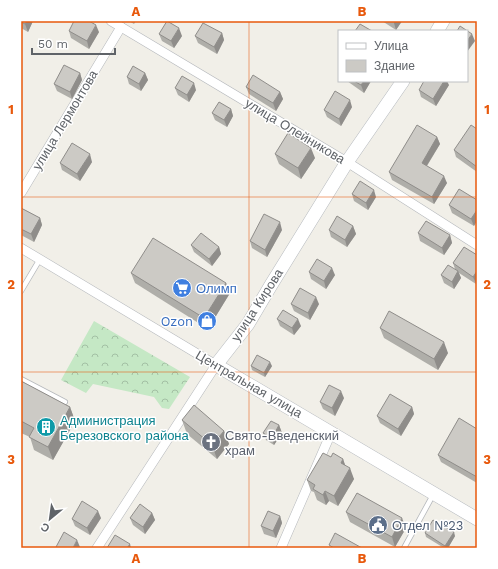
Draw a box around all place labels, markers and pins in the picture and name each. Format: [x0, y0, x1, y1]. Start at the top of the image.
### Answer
supermarket icon: Олимп [171, 277, 193, 299]
place label: Олимп [196, 281, 237, 296]
shop icon: Ozon [196, 310, 218, 332]
place label: Ozon [161, 314, 193, 329]
place label: Администрация Березовского района [60, 413, 190, 443]
building icon: Администрация Березовского района [35, 416, 57, 438]
place label: Свято-Введенский храм [225, 428, 339, 458]
church icon: Свято-Введенский храм [200, 431, 222, 453]
public building icon: Отдел №23 [367, 514, 389, 536]
place label: Отдел №23 [392, 518, 463, 533]

